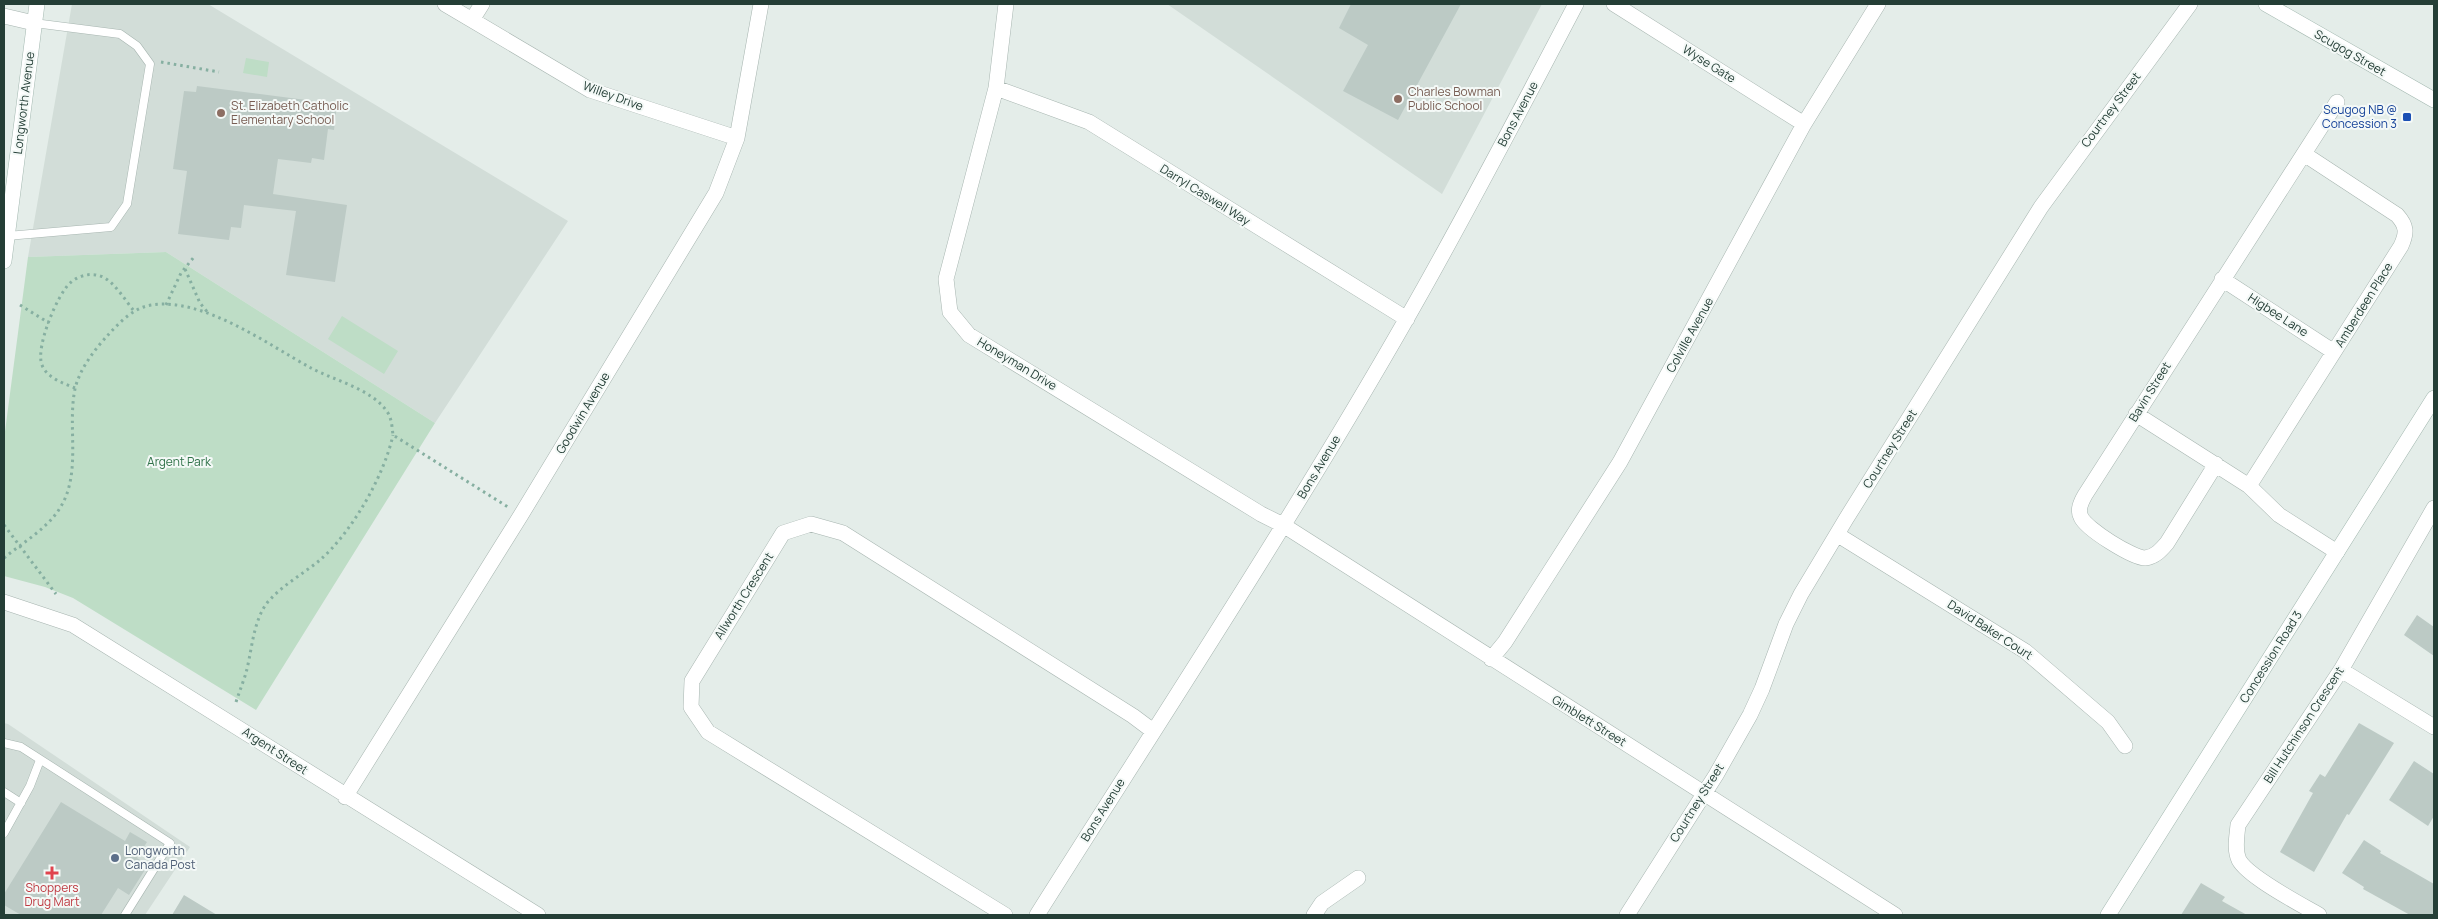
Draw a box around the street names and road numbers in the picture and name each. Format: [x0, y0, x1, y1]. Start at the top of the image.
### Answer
street label: Scugog Street [2311, 25, 2389, 80]
street label: Wyse Gate [1679, 40, 1739, 87]
street label: Longworth Avenue [9, 51, 38, 155]
street label: Courtney Street [2077, 69, 2145, 151]
street label: Willey Drive [581, 77, 646, 114]
street label: Bons Avenue [1493, 78, 1542, 149]
street label: Darryl Caswell Way [1157, 160, 1254, 230]
street label: Amberdeen Place [2331, 259, 2396, 350]
street label: Higbee Lane [2245, 289, 2312, 340]
street label: Colville Avenue [1662, 294, 1717, 375]
street label: Honeyman Drive [974, 333, 1060, 394]
street label: Bavin Street [2124, 358, 2175, 425]
street label: Goodwin Avenue [551, 369, 614, 457]
street label: Courtney Street [1859, 406, 1921, 491]
street label: Bons Avenue [1293, 432, 1344, 502]
street label: Allworth Crescent [710, 549, 777, 642]
street label: David Baker Court [1944, 596, 2036, 664]
street label: Concession Road 3 [2235, 607, 2306, 706]
street label: Bill Hutchinson Crescent [2259, 663, 2348, 786]
street label: Gimblett Street [1549, 691, 1630, 750]
street label: Argent Street [239, 723, 312, 778]
street label: Courtney Street [1666, 760, 1728, 845]
street label: Bons Avenue [1076, 775, 1129, 845]

